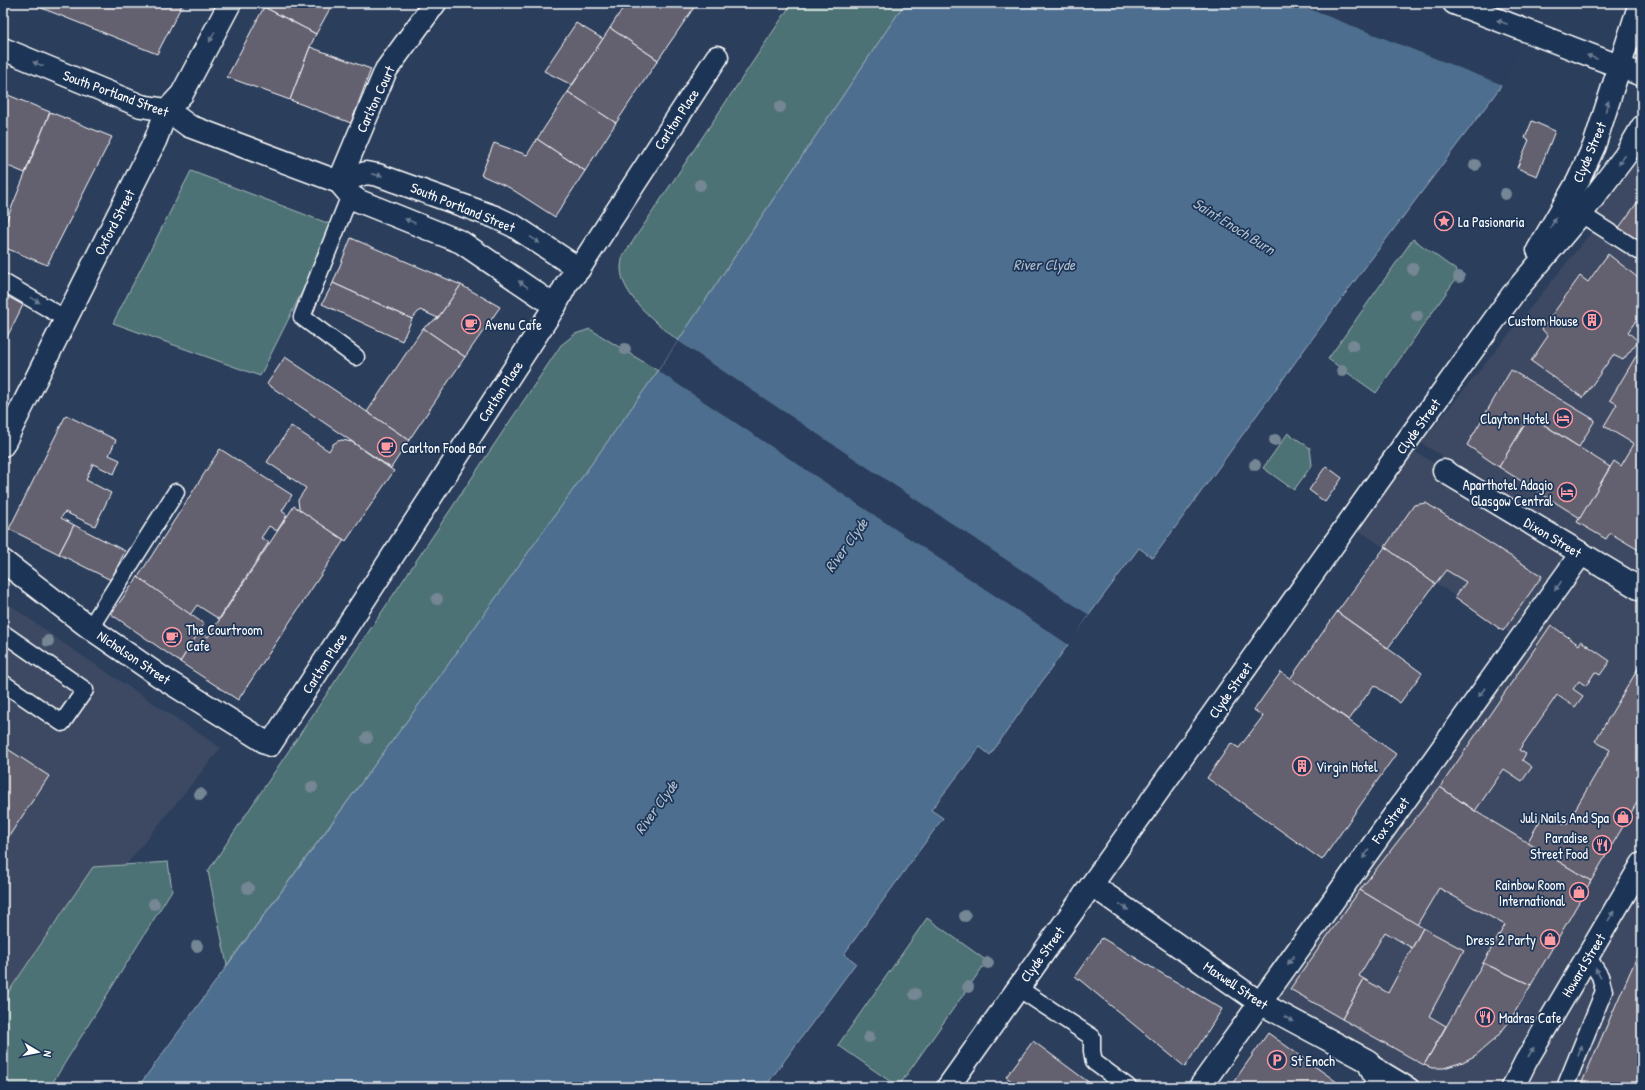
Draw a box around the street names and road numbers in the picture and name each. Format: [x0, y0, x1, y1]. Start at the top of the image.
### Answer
street label: Carlton Court [351, 62, 399, 135]
street label: South Portland Street [61, 65, 172, 121]
street label: Carlton Place [649, 84, 703, 153]
street label: Clyde Street [1568, 119, 1611, 186]
street label: South Portland Street [408, 177, 518, 237]
street label: Oxford Street [89, 186, 139, 258]
street label: Carlton Place [473, 356, 527, 425]
street label: Clyde Street [1391, 394, 1445, 458]
street label: Dixon Street [1521, 512, 1585, 562]
street label: Nicholson Street [94, 626, 174, 689]
street label: Carlton Place [297, 628, 351, 697]
street label: Clyde Street [1204, 658, 1257, 722]
street label: Fox Street [1366, 793, 1413, 848]
street label: Clyde Street [1015, 922, 1069, 986]
street label: Howard Street [1557, 930, 1609, 1000]
street label: Maxwell Street [1200, 956, 1272, 1014]

